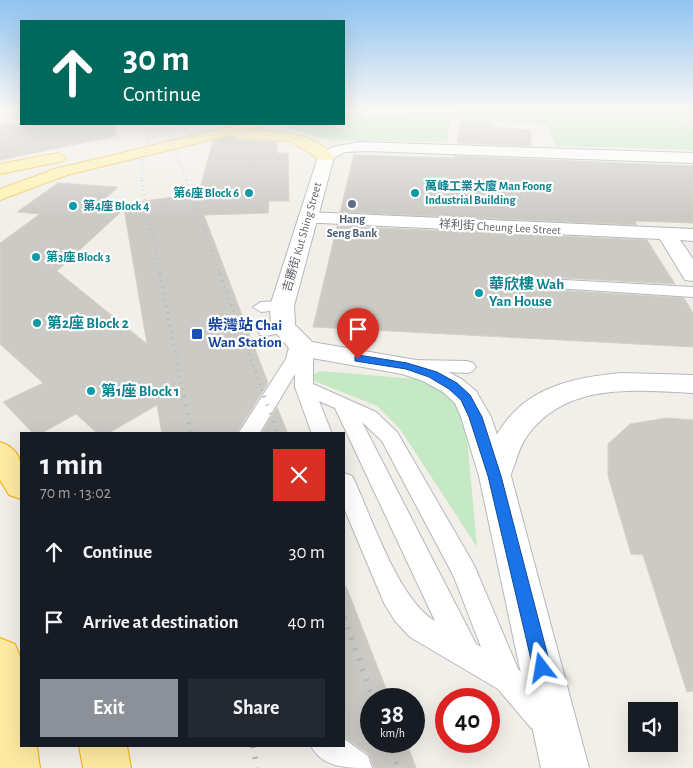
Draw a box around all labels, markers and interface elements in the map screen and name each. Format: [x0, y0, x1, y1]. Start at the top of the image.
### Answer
icon: ahead [40, 40, 105, 105]
text: 30 m [123, 42, 190, 77]
text: Continue [123, 83, 201, 105]
place label: 萬峰工業大廈 Man Foong Industrial Building [425, 179, 552, 206]
street label: 吉勝街 Kut Shing Street [280, 180, 323, 293]
place label: 第6座 Block 6 [173, 186, 239, 199]
marker: 第6座 Block 6 [243, 187, 255, 199]
marker: 萬峰工業大廈 Man Foong Industrial Building [409, 187, 421, 199]
marker: Hang Seng Bank [346, 198, 358, 210]
place label: 第4座 Block 4 [83, 199, 149, 212]
marker: 第4座 Block 4 [67, 200, 79, 212]
place label: Hang Seng Bank [327, 213, 377, 239]
street label: 祥利街 Cheung Lee Street [439, 217, 562, 236]
place label: 第3座 Block 3 [46, 250, 111, 263]
marker: 第3座 Block 3 [30, 251, 42, 263]
place label: 華欣樓 Wah Yan House [489, 276, 564, 309]
marker: 華欣樓 Wah Yan House [473, 287, 485, 299]
pin [337, 308, 379, 359]
place label: 第2座 Block 2 [47, 314, 129, 331]
icon: arrive [344, 315, 372, 343]
marker: 第2座 Block 2 [31, 317, 43, 329]
place label: 柴灣站 Chai Wan Station [208, 317, 282, 350]
marker: 柴灣站 Chai Wan Station [190, 327, 204, 341]
place label: 第1座 Block 1 [101, 382, 180, 399]
marker: 第1座 Block 1 [85, 385, 97, 397]
button: close [273, 449, 325, 501]
text: 1 min [40, 450, 103, 480]
text: 70 m · 13:02 [40, 485, 111, 501]
icon: ahead [40, 538, 68, 566]
text: Continue [83, 543, 152, 562]
text: 30 m [289, 543, 325, 562]
icon: arrive [40, 608, 68, 636]
text: Arrive at destination [83, 613, 239, 632]
text: 40 m [287, 613, 325, 632]
position arrow [515, 641, 567, 693]
button: Exit [40, 679, 178, 737]
button: Share [188, 679, 325, 737]
speed limit sign: 40 [435, 688, 500, 753]
text: 38 [381, 702, 404, 727]
map controls [628, 702, 678, 752]
button: sound [628, 702, 678, 752]
text: km/h [380, 727, 405, 739]

